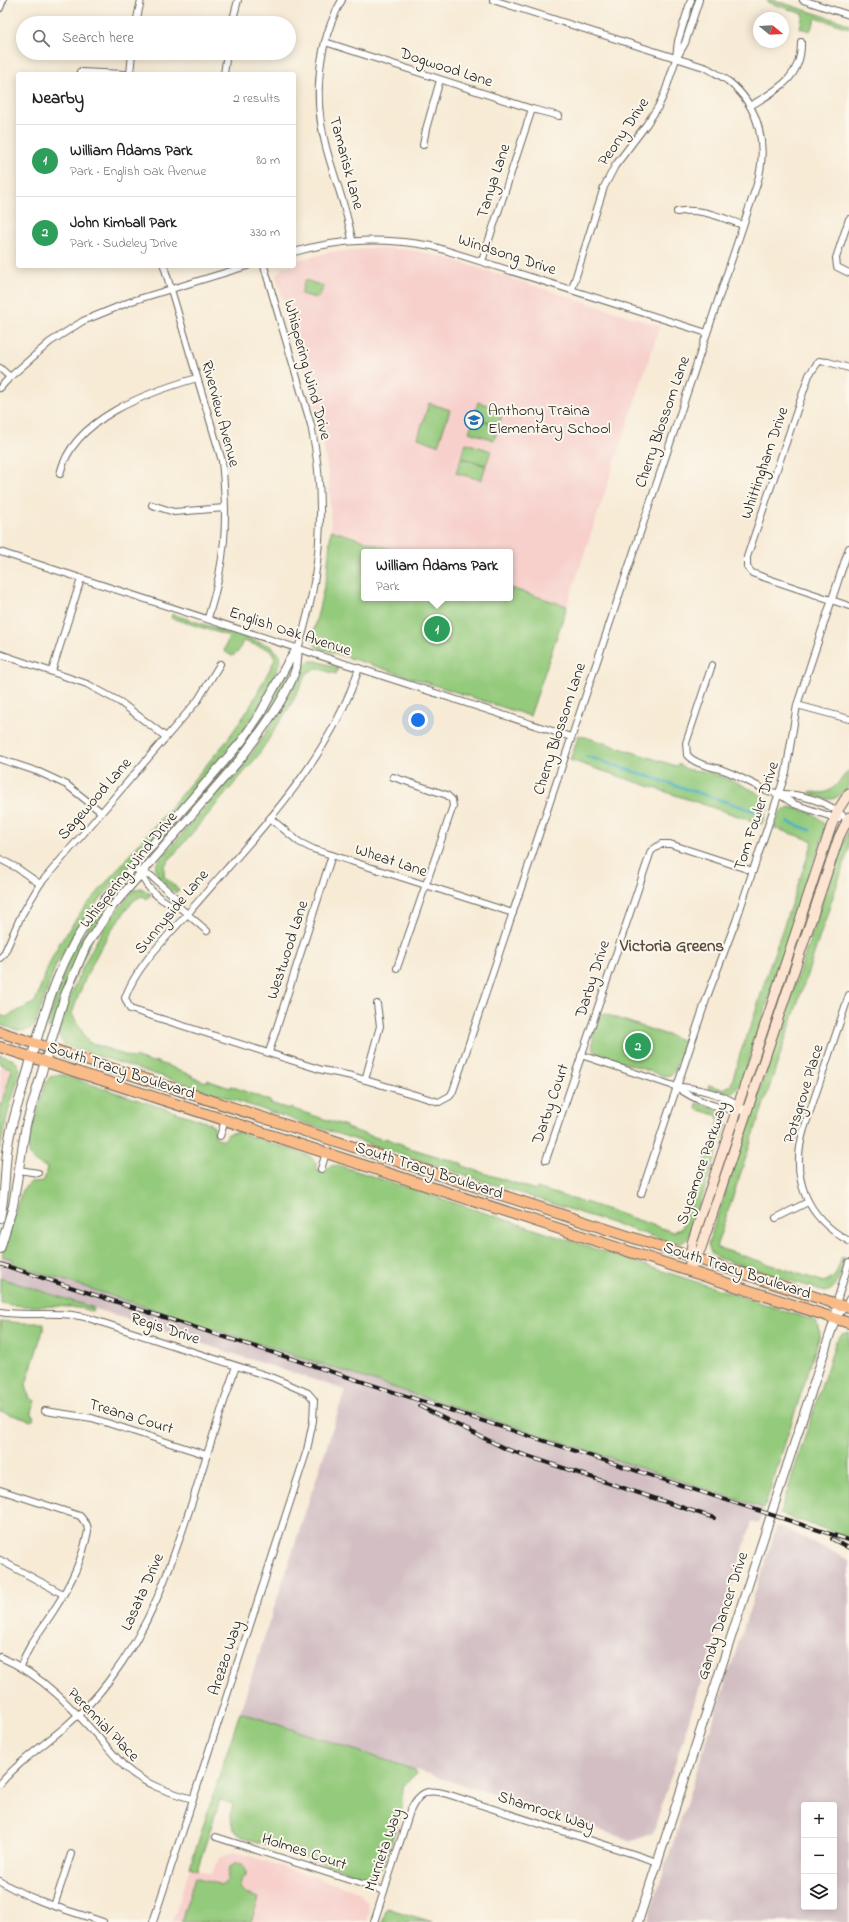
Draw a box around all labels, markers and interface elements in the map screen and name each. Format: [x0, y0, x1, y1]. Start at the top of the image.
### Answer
north arrow [753, 12, 789, 48]
search box [16, 16, 296, 60]
icon: search [30, 27, 52, 49]
text: Search here [62, 27, 134, 49]
street label: Dogwood Lane [395, 41, 497, 95]
text: Nearby [32, 86, 84, 111]
text: 2 results [233, 89, 280, 108]
street label: Peony Drive [592, 92, 656, 171]
street label: Tamarisk Lane [322, 114, 370, 213]
text: William Adams Park [70, 140, 192, 162]
street label: Tanya Lane [471, 140, 518, 221]
text: 1 [43, 151, 47, 170]
text: 80 m [256, 151, 280, 170]
text: Park · English Oak Avenue [70, 162, 206, 181]
text: John Kimball Park [70, 212, 176, 234]
text: 2 [42, 223, 48, 242]
text: 330 m [250, 223, 280, 242]
street label: Windsong Drive [455, 228, 560, 282]
text: Park · Sudeley Drive [70, 234, 177, 253]
street label: Whispering Wind Drive [277, 297, 337, 444]
street label: Cherry Blossom Lane [629, 352, 697, 491]
street label: Riverview Avenue [194, 358, 246, 471]
place label: Anthony Traina Elementary School [488, 399, 611, 441]
street label: Whittingham Drive [735, 403, 796, 522]
school or university icon: Anthony Traina Elementary School [463, 409, 485, 431]
popup [361, 549, 513, 601]
text: William Adams Park [376, 555, 498, 577]
text: Park [376, 577, 399, 596]
street label: English Oak Avenue [226, 601, 355, 663]
pin: 1 [424, 614, 450, 644]
street label: Cherry Blossom Lane [527, 659, 593, 798]
your location [408, 710, 428, 730]
street label: Sagewood Lane [52, 752, 138, 846]
street label: Tom Fowler Drive [728, 758, 786, 873]
street label: Whispering Wind Drive [74, 806, 184, 934]
street label: Wheat Lane [352, 838, 431, 884]
street label: Sunnyside Lane [129, 863, 215, 960]
street label: Westwood Lane [261, 897, 316, 1003]
district label: Victoria Greens [619, 934, 724, 959]
street label: Darby Drive [569, 936, 617, 1022]
pin: 2 [625, 1031, 651, 1061]
street label: South Tracy Boulevard [44, 1036, 198, 1106]
street label: Potsgrove Place [778, 1041, 831, 1146]
street label: Darby Court [526, 1060, 576, 1148]
street label: Sycamore Parkway [671, 1098, 735, 1228]
street label: South Tracy Boulevard [352, 1136, 506, 1206]
street label: South Tracy Boulevard [660, 1236, 814, 1306]
street label: Regis Drive [127, 1307, 204, 1352]
street label: Treana Court [86, 1393, 177, 1441]
street label: Gandy Dancer Drive [691, 1548, 755, 1683]
street label: Lasata Drive [115, 1549, 171, 1635]
street label: Arezzo Way [203, 1617, 249, 1699]
street label: Perennial Place [61, 1682, 145, 1768]
street label: Shamrock Way [495, 1785, 597, 1839]
map controls [801, 1802, 837, 1910]
button: + [801, 1802, 837, 1838]
street label: Murrieta Way [359, 1805, 409, 1895]
street label: Holmes Court [258, 1827, 350, 1877]
button: − [801, 1838, 837, 1874]
button: layers [801, 1874, 837, 1910]

